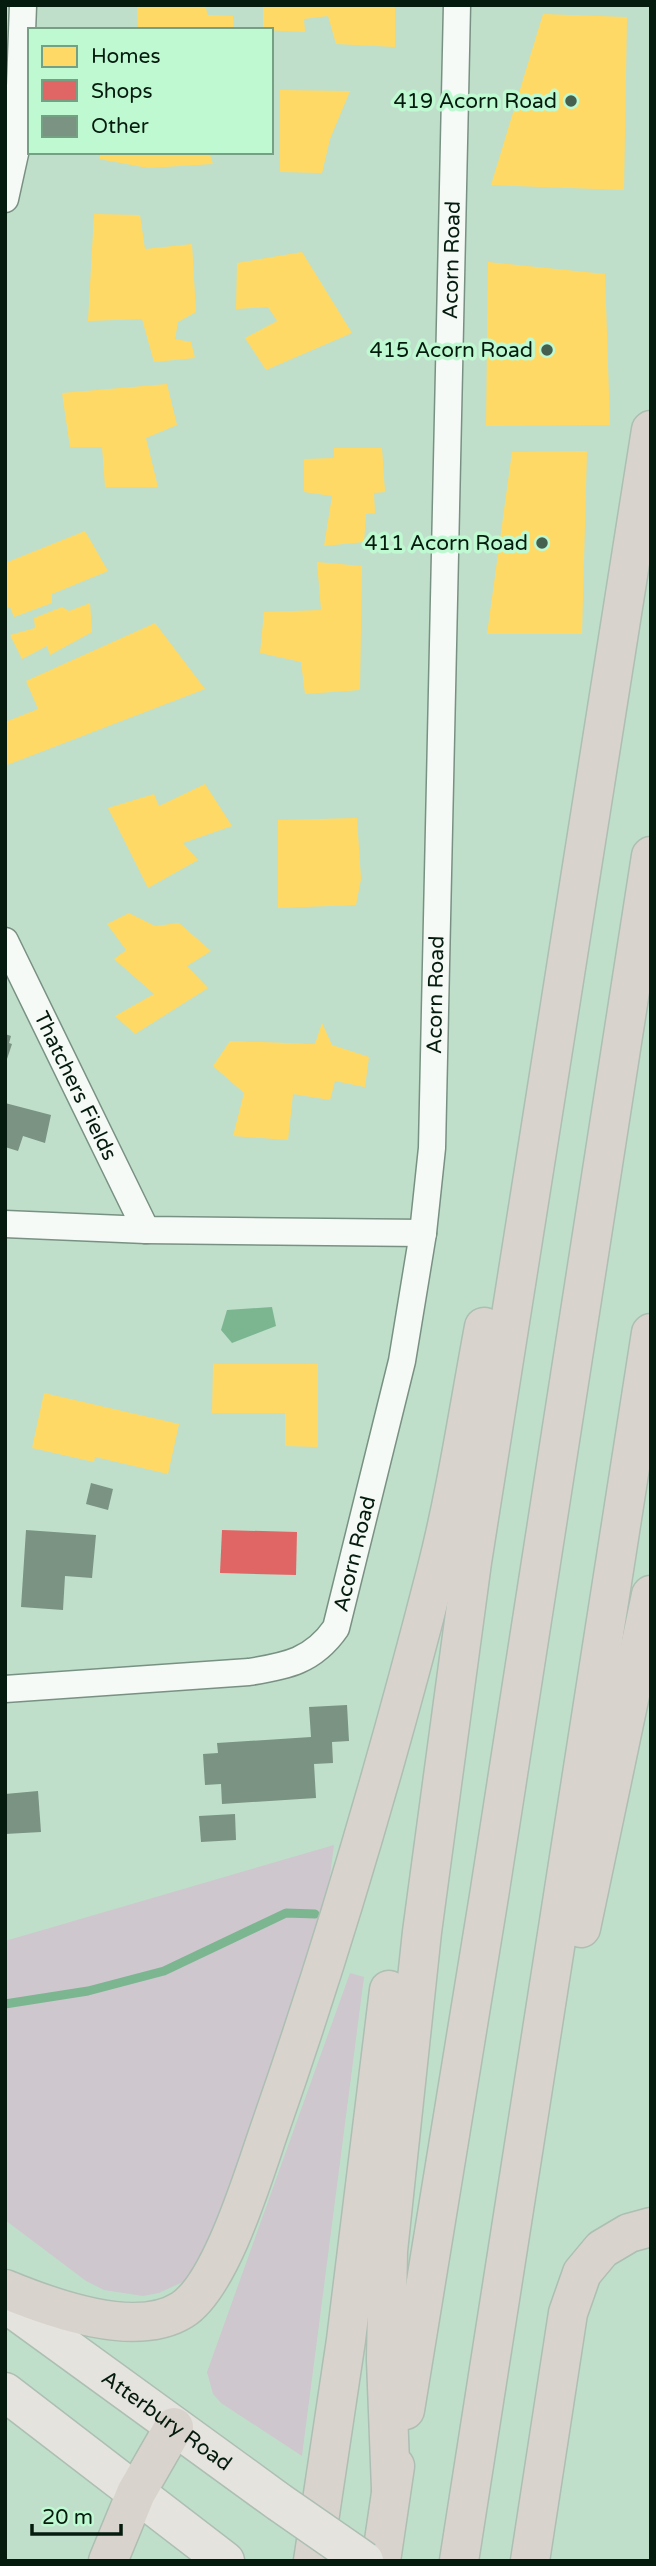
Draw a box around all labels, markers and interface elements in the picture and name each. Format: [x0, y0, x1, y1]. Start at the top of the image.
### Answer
legend [28, 28, 273, 154]
text: Homes [91, 44, 161, 69]
text: Shops [91, 79, 153, 104]
place label: 419 Acorn Road [394, 89, 557, 114]
marker: 419 Acorn Road [563, 93, 579, 109]
text: Other [91, 114, 149, 139]
street label: Acorn Road [438, 201, 466, 319]
place label: 415 Acorn Road [370, 338, 533, 363]
marker: 415 Acorn Road [539, 342, 555, 358]
place label: 411 Acorn Road [365, 531, 528, 556]
marker: 411 Acorn Road [534, 535, 550, 551]
street label: Acorn Road [422, 935, 450, 1054]
street label: Thatchers Fields [28, 1007, 122, 1164]
street label: Acorn Road [328, 1493, 381, 1614]
street label: Atterbury Road [97, 2365, 236, 2477]
scale bar [32, 2492, 121, 2536]
text: 20 m [42, 2505, 93, 2530]

